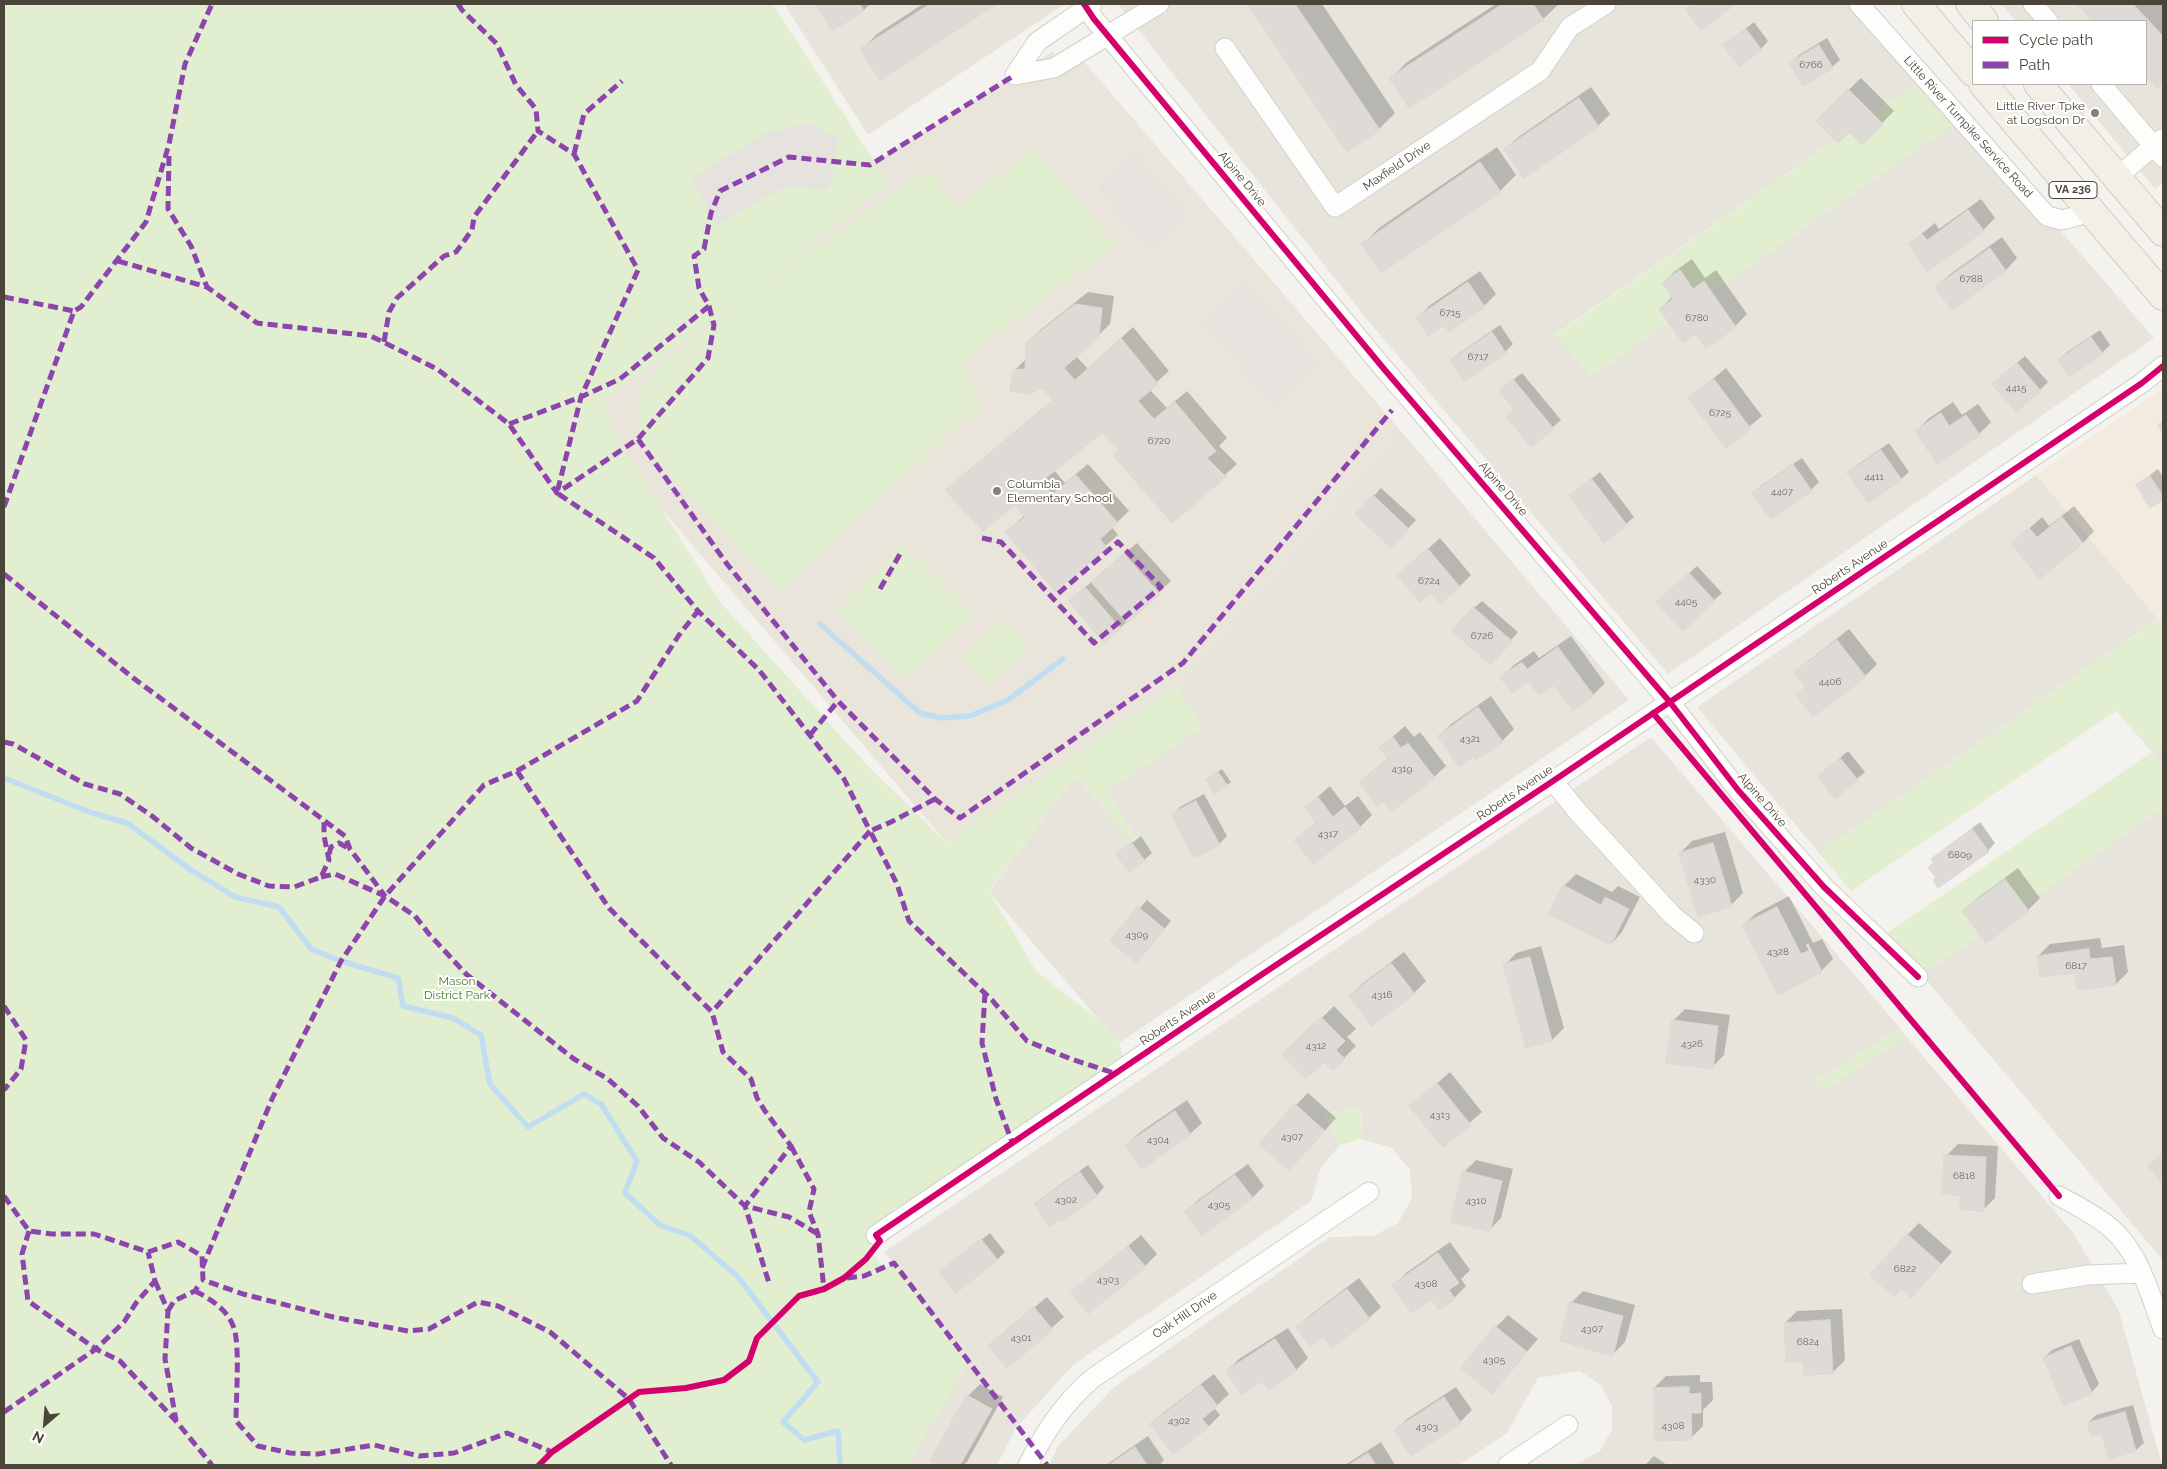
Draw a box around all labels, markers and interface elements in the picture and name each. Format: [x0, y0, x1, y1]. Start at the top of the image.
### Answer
legend [1972, 20, 2147, 85]
text: Cycle path [2019, 31, 2093, 49]
street label: Little River Turnpike Service Road [1901, 53, 2035, 201]
text: Path [2019, 56, 2050, 74]
house number: 6766 [1799, 59, 1823, 71]
place label: Little River Tpke at Logsdon Dr [1996, 99, 2085, 127]
marker: Little River Tpke at Logsdon Dr [2089, 107, 2101, 119]
street label: Maxfield Drive [1360, 138, 1434, 194]
street label: Alpine Drive [1215, 149, 1269, 209]
road number: VA 236 [2049, 182, 2097, 198]
house number: 6788 [1959, 273, 1983, 285]
house number: 6715 [1439, 307, 1461, 319]
house number: 6780 [1685, 312, 1709, 324]
house number: 6717 [1468, 351, 1488, 363]
house number: 4415 [2006, 382, 2026, 394]
house number: 6725 [1709, 407, 1731, 419]
house number: 6720 [1148, 435, 1170, 447]
street label: Alpine Drive [1476, 459, 1530, 519]
house number: 4411 [1864, 471, 1884, 483]
place label: Columbia Elementary School [1007, 477, 1112, 505]
marker: Columbia Elementary School [991, 485, 1003, 497]
house number: 4407 [1771, 486, 1793, 498]
street label: Roberts Avenue [1809, 536, 1891, 598]
house number: 6724 [1418, 575, 1440, 587]
house number: 4405 [1675, 596, 1697, 608]
house number: 6726 [1471, 630, 1493, 642]
house number: 4406 [1818, 676, 1842, 688]
house number: 4321 [1460, 733, 1480, 745]
street label: Roberts Avenue [1474, 762, 1556, 824]
house number: 4319 [1392, 763, 1412, 775]
street label: Alpine Drive [1735, 770, 1789, 830]
house number: 4317 [1318, 828, 1338, 840]
house number: 6809 [1948, 849, 1972, 861]
house number: 4330 [1694, 874, 1716, 886]
house number: 4309 [1126, 929, 1148, 941]
house number: 4328 [1767, 946, 1789, 958]
house number: 6817 [2065, 960, 2087, 972]
park label: Mason District Park [424, 974, 490, 1002]
street label: Roberts Avenue [1137, 987, 1219, 1049]
house number: 4316 [1371, 989, 1393, 1001]
house number: 4326 [1681, 1038, 1703, 1050]
house number: 4312 [1306, 1040, 1326, 1052]
house number: 4313 [1430, 1109, 1450, 1121]
house number: 4307 [1281, 1131, 1303, 1143]
house number: 4304 [1147, 1134, 1169, 1146]
house number: 6818 [1953, 1170, 1975, 1182]
house number: 4302 [1055, 1194, 1077, 1206]
house number: 4310 [1465, 1195, 1487, 1207]
house number: 4305 [1208, 1199, 1230, 1211]
house number: 6822 [1894, 1263, 1916, 1275]
house number: 4303 [1097, 1274, 1119, 1286]
house number: 4308 [1415, 1278, 1437, 1290]
street label: Oak Hill Drive [1150, 1288, 1220, 1342]
house number: 4307 [1581, 1323, 1603, 1335]
house number: 4301 [1010, 1332, 1032, 1344]
house number: 6824 [1797, 1336, 1819, 1348]
house number: 4305 [1483, 1354, 1505, 1366]
north arrow [20, 1399, 70, 1449]
house number: 4302 [1168, 1415, 1190, 1427]
house number: 4308 [1662, 1420, 1684, 1432]
house number: 4303 [1416, 1421, 1438, 1433]
text: N [30, 1428, 47, 1447]

